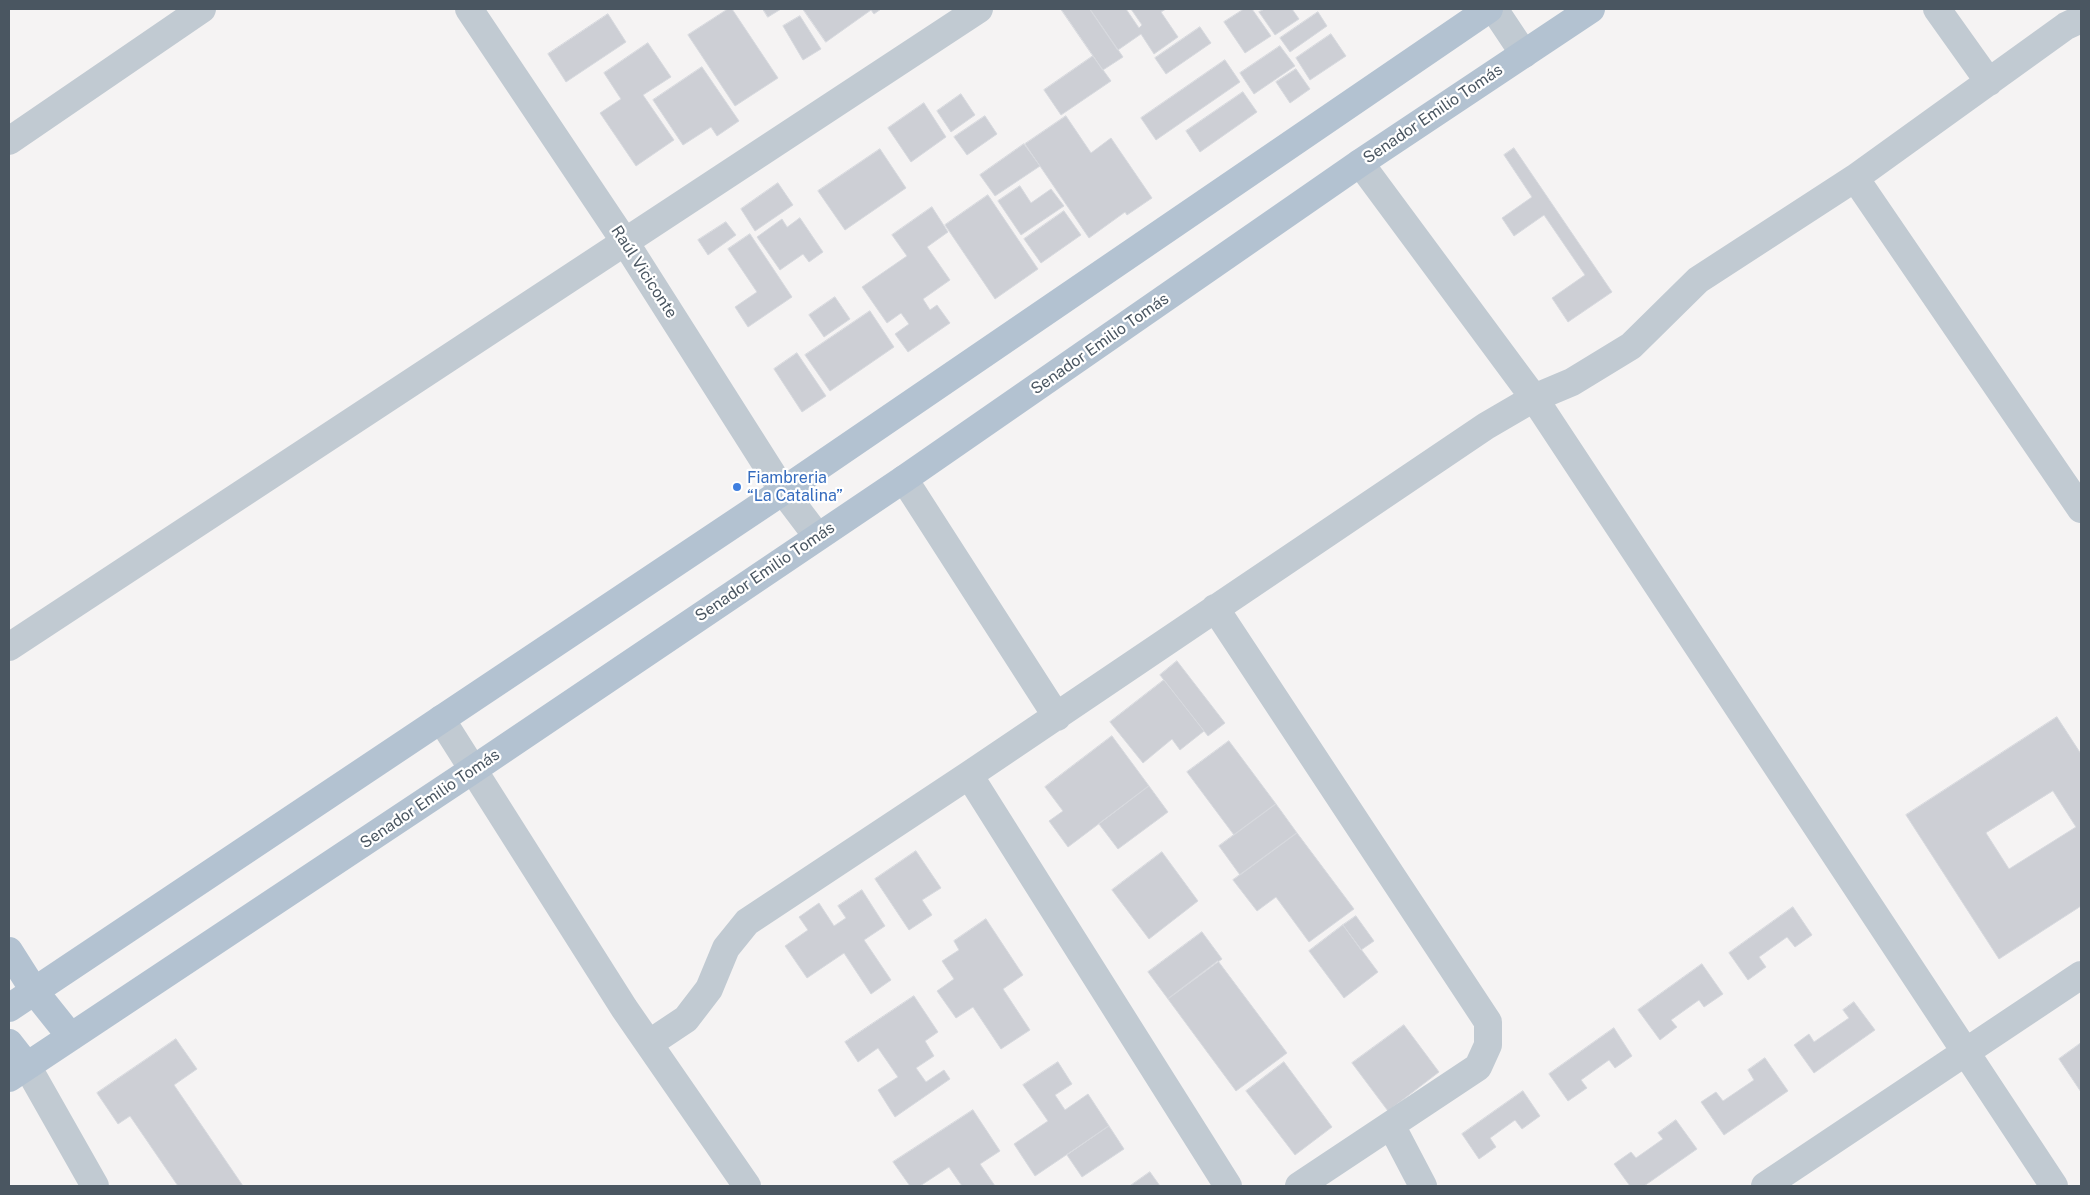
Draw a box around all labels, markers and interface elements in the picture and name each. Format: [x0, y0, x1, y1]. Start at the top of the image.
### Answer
street label: Senador Emilio Tomás [1360, 60, 1506, 168]
street label: Raúl Viciconte [607, 222, 681, 322]
street label: Senador Emilio Tomás [1027, 289, 1173, 399]
place label: Fiambreria “La Catalina” [747, 468, 843, 506]
marker: Fiambreria “La Catalina” [731, 481, 743, 493]
street label: Senador Emilio Tomás [692, 518, 838, 626]
street label: Senador Emilio Tomás [357, 745, 503, 853]

